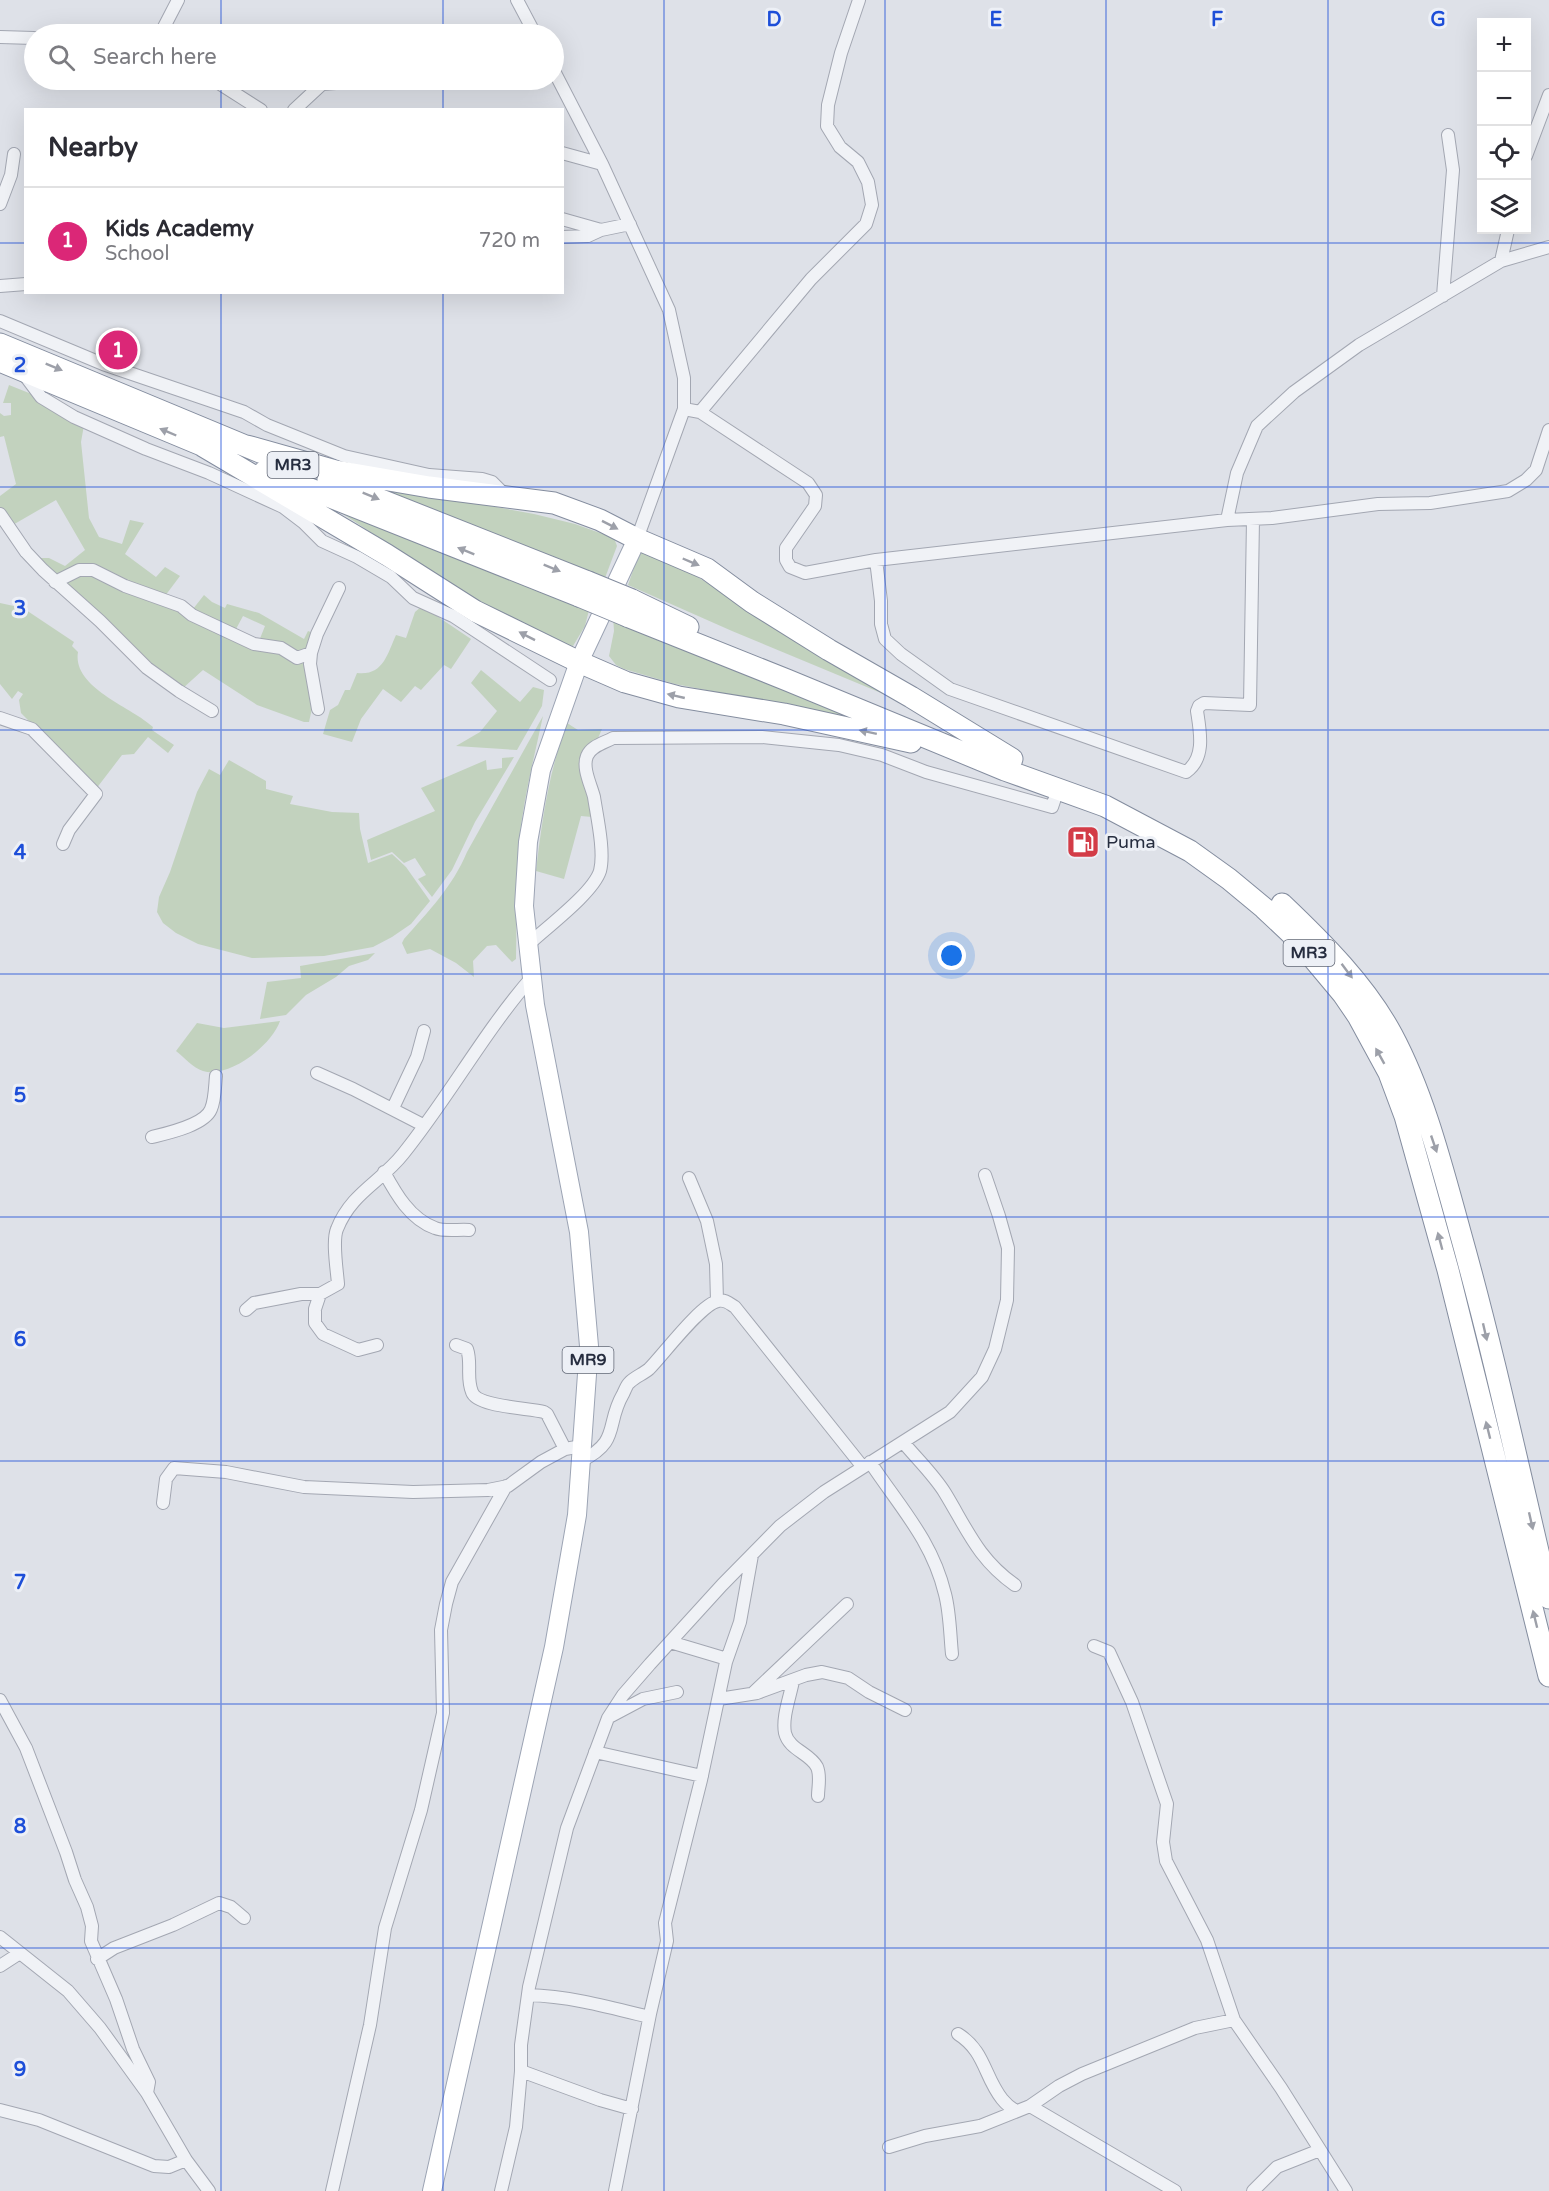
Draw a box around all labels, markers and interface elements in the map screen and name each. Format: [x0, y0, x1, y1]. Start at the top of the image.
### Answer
text: D [766, 8, 782, 32]
text: E [990, 8, 1003, 32]
text: F [1211, 8, 1223, 32]
text: G [1430, 8, 1446, 32]
map controls [1477, 18, 1531, 234]
button: + [1477, 18, 1531, 72]
search box [24, 24, 564, 90]
icon: search [45, 41, 78, 74]
text: Search here [93, 44, 217, 70]
button: − [1477, 72, 1531, 126]
button: locate [1477, 126, 1531, 180]
text: Nearby [48, 132, 138, 163]
button: layers [1477, 180, 1531, 234]
text: Kids Academy [105, 216, 254, 242]
text: 1 [61, 229, 74, 253]
text: 720 m [479, 229, 540, 253]
text: School [105, 242, 169, 266]
pin: 1 [98, 328, 138, 372]
text: 2 [14, 354, 26, 378]
one-way arrow [45, 363, 63, 372]
one-way arrow [159, 427, 177, 437]
road number: MR3 [268, 452, 318, 478]
one-way arrow [362, 492, 380, 501]
one-way arrow [602, 520, 619, 530]
one-way arrow [457, 546, 475, 556]
one-way arrow [682, 558, 700, 567]
one-way arrow [543, 564, 561, 573]
text: 3 [14, 597, 26, 621]
one-way arrow [518, 632, 535, 641]
one-way arrow [667, 691, 686, 700]
one-way arrow [859, 727, 877, 737]
fuel station icon: Puma [1065, 824, 1101, 860]
place label: Puma [1106, 831, 1156, 853]
text: 4 [14, 841, 27, 865]
road number: MR3 [1284, 940, 1334, 966]
your location [937, 941, 966, 970]
one-way arrow [1340, 964, 1352, 979]
one-way arrow [1375, 1047, 1385, 1064]
text: 5 [14, 1084, 26, 1108]
one-way arrow [1430, 1135, 1440, 1153]
one-way arrow [1435, 1231, 1444, 1249]
one-way arrow [1481, 1323, 1491, 1341]
text: 6 [14, 1328, 26, 1352]
road number: MR9 [562, 1347, 614, 1373]
one-way arrow [1482, 1420, 1492, 1439]
one-way arrow [1526, 1512, 1536, 1531]
text: 7 [14, 1571, 26, 1595]
one-way arrow [1529, 1610, 1539, 1628]
text: 8 [14, 1815, 26, 1839]
text: 9 [14, 2058, 26, 2082]

